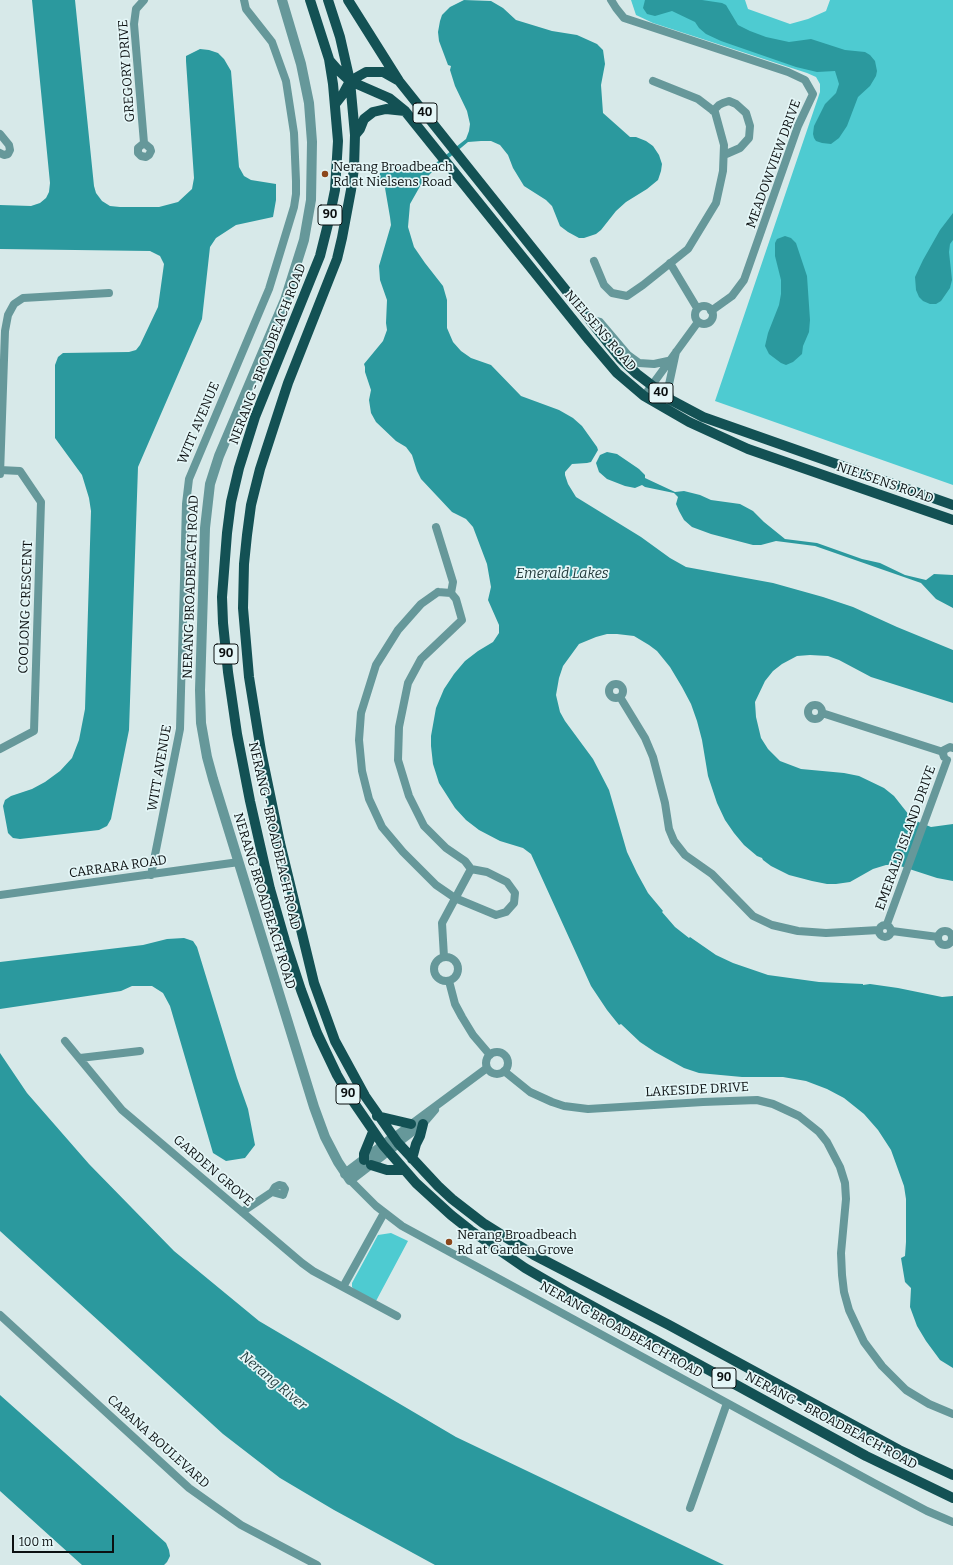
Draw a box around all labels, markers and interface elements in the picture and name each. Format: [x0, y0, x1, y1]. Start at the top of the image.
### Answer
street label: GREGORY DRIVE [116, 19, 138, 123]
street label: MEADOWVIEW DRIVE [743, 98, 805, 230]
road number: 40 [413, 103, 437, 123]
place label: Nerang Broadbeach Rd at Nielsens Road [333, 159, 453, 190]
marker: Nerang Broadbeach Rd at Nielsens Road [320, 169, 330, 179]
road number: 90 [318, 205, 342, 225]
street label: NERANG - BROADBEACH ROAD [226, 261, 310, 447]
street label: NIELSENS ROAD [561, 288, 639, 374]
street label: WITT AVENUE [175, 380, 223, 466]
road number: 40 [649, 383, 673, 403]
street label: NIELSENS ROAD [834, 459, 936, 507]
street label: NERANG BROADBEACH ROAD [180, 495, 202, 679]
street label: COOLONG CRESCENT [16, 540, 36, 674]
water label: Emerald Lakes [516, 566, 608, 582]
road number: 90 [214, 644, 238, 664]
street label: WITT AVENUE [145, 724, 175, 812]
street label: NERANG - BROADBEACH ROAD [245, 740, 303, 932]
street label: EMERALD ISLAND DRIVE [873, 763, 939, 913]
street label: NERANG BROADBEACH ROAD [230, 811, 298, 991]
street label: CARRARA ROAD [68, 852, 168, 882]
street label: LAKESIDE DRIVE [645, 1079, 749, 1101]
road number: 90 [336, 1084, 360, 1104]
street label: GARDEN GROVE [170, 1132, 256, 1210]
place label: Nerang Broadbeach Rd at Garden Grove [457, 1227, 577, 1258]
marker: Nerang Broadbeach Rd at Garden Grove [444, 1237, 454, 1247]
street label: NERANG BROADBEACH ROAD [537, 1279, 705, 1381]
water label: Nerang River [236, 1348, 310, 1414]
road number: 90 [712, 1368, 736, 1388]
street label: NERANG - BROADBEACH ROAD [742, 1369, 920, 1473]
street label: CABANA BOULEVARD [104, 1392, 212, 1492]
scale bar [14, 1527, 116, 1553]
text: 100 m [19, 1535, 53, 1549]

